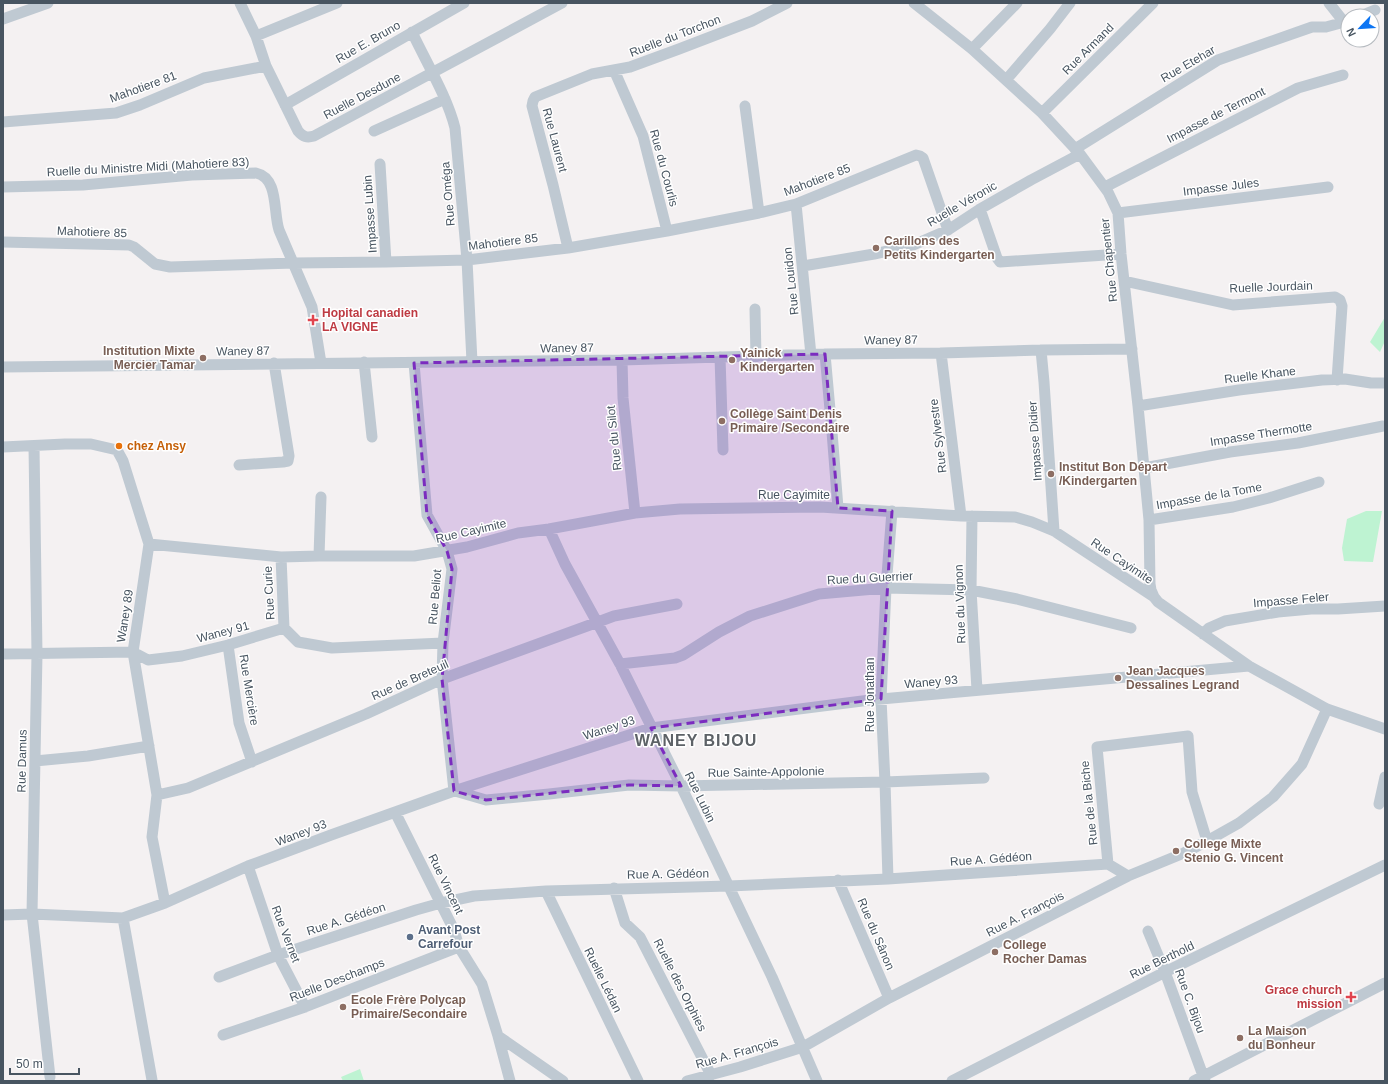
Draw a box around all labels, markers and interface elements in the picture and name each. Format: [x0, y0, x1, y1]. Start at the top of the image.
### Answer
north arrow [1340, 8, 1380, 48]
street label: Ruelle du Torchon [627, 12, 723, 60]
street label: Rue E. Bruno [333, 18, 403, 66]
street label: Rue Armand [1059, 20, 1117, 78]
text: N [1344, 26, 1358, 38]
street label: Rue Etehar [1158, 43, 1218, 85]
street label: Mahotiere 81 [108, 68, 179, 106]
street label: Ruelle Desdune [321, 70, 403, 122]
street label: Impasse de Termont [1164, 84, 1268, 146]
street label: Rue Laurent [540, 106, 570, 174]
street label: Rue du Courlis [647, 128, 681, 208]
street label: Ruelle du Ministre Midi (Mahotiere 83) [46, 155, 250, 179]
street label: Rue Oméga [438, 161, 458, 227]
street label: Mahotiere 85 [782, 161, 853, 199]
street label: Impasse Lubin [360, 175, 380, 253]
street label: Impasse Jules [1182, 175, 1260, 199]
street label: Ruelle Véronic [925, 178, 999, 230]
street label: Rue Chapentier [1098, 217, 1120, 303]
street label: Mahotiere 85 [57, 224, 128, 240]
street label: Mahotiere 85 [467, 231, 539, 253]
place label: Carillons des Petits Kindergarten [884, 234, 995, 262]
marker: Carillons des Petits Kindergarten [871, 243, 881, 253]
street label: Rue Louidon [780, 246, 802, 316]
street label: Ruelle Jourdain [1229, 279, 1313, 295]
place label: Hopital canadien LA VIGNE [322, 306, 418, 334]
marker: Hopital canadien LA VIGNE [307, 314, 319, 326]
street label: Waney 87 [864, 333, 918, 347]
street label: Waney 87 [540, 341, 594, 355]
place label: Institution Mixte Mercier Tamar [103, 344, 195, 372]
street label: Waney 87 [216, 344, 270, 358]
place label: Yainick Kindergarten [740, 346, 815, 374]
marker: Institution Mixte Mercier Tamar [198, 353, 208, 363]
marker: Yainick Kindergarten [727, 355, 737, 365]
street label: Ruelle Khane [1223, 364, 1297, 386]
street label: Rue Sylvestre [926, 398, 949, 474]
street label: Impasse Didier [1025, 401, 1045, 481]
street label: Rue du Silot [604, 404, 624, 471]
place label: Collège Saint Denis Primaire /Secondaire [730, 407, 850, 435]
marker: Collège Saint Denis Primaire /Secondaire [717, 416, 727, 426]
street label: Impasse Thermotte [1209, 419, 1313, 449]
place label: chez Ansy [127, 439, 186, 453]
marker: chez Ansy [114, 441, 124, 451]
place label: Institut Bon Départ /Kindergarten [1059, 460, 1167, 488]
marker: Institut Bon Départ /Kindergarten [1046, 469, 1056, 479]
street label: Impasse de la Tome [1155, 480, 1263, 512]
street label: Rue Cayimite [758, 488, 830, 502]
street label: Rue Cayimite [434, 516, 508, 546]
street label: Rue Cayimite [1088, 535, 1156, 587]
street label: Rue du Vignon [952, 564, 968, 644]
street label: Rue Curie [261, 565, 277, 620]
street label: Rue Beliot [426, 568, 444, 625]
street label: Rue du Guerrier [827, 569, 913, 587]
street label: Waney 89 [114, 588, 136, 644]
street label: Impasse Feler [1253, 590, 1329, 610]
street label: Waney 91 [195, 618, 251, 646]
street label: Rue Mercière [236, 653, 262, 727]
street label: Rue de Breteuil [369, 657, 451, 703]
street label: Rue Jonathan [863, 658, 877, 732]
place label: Jean Jacques Dessalines Legrand [1126, 664, 1239, 692]
street label: Waney 93 [904, 673, 959, 691]
marker: Jean Jacques Dessalines Legrand [1113, 673, 1123, 683]
street label: Waney 93 [581, 713, 637, 743]
street label: Rue Damus [14, 729, 30, 793]
district label: WANEY BIJOU [635, 732, 757, 749]
street label: Rue de la Biche [1078, 760, 1100, 846]
street label: Rue Sainte-Appolonie [708, 764, 825, 780]
street label: Rue Lubin [682, 769, 718, 825]
street label: Waney 93 [273, 817, 329, 849]
place label: College Mixte Stenio G. Vincent [1184, 837, 1283, 865]
marker: College Mixte Stenio G. Vincent [1171, 846, 1181, 856]
street label: Rue A. Gédéon [950, 849, 1032, 869]
street label: Rue Vincent [425, 852, 467, 917]
street label: Rue A. Gédéon [627, 866, 709, 882]
street label: Rue A. François [984, 888, 1066, 940]
street label: Rue du Sânon [855, 896, 897, 972]
street label: Rue A. Gédéon [305, 900, 387, 938]
street label: Rue Vernet [269, 903, 304, 965]
place label: Avant Post Carrefour [418, 923, 480, 951]
marker: Avant Post Carrefour [405, 932, 415, 942]
street label: Ruelle des Orphies [651, 936, 709, 1034]
place label: College Rocher Damas [1003, 938, 1087, 966]
street label: Rue Berthold [1127, 938, 1197, 982]
street label: Ruelle Lédan [581, 945, 625, 1015]
marker: College Rocher Damas [990, 947, 1000, 957]
street label: Ruelle Deschamps [287, 955, 387, 1005]
street label: Rue C. Bijou [1172, 967, 1208, 1035]
place label: Grace church mission [1265, 983, 1342, 1011]
marker: Grace church mission [1345, 991, 1357, 1003]
place label: Ecole Frère Polycap Primaire/Secondaire [351, 993, 467, 1021]
marker: Ecole Frère Polycap Primaire/Secondaire [338, 1002, 348, 1012]
place label: La Maison du Bonheur [1248, 1024, 1316, 1052]
marker: La Maison du Bonheur [1235, 1033, 1245, 1043]
street label: Rue A. François [694, 1035, 780, 1071]
scale bar [10, 1050, 79, 1076]
text: 50 m [16, 1057, 43, 1071]

